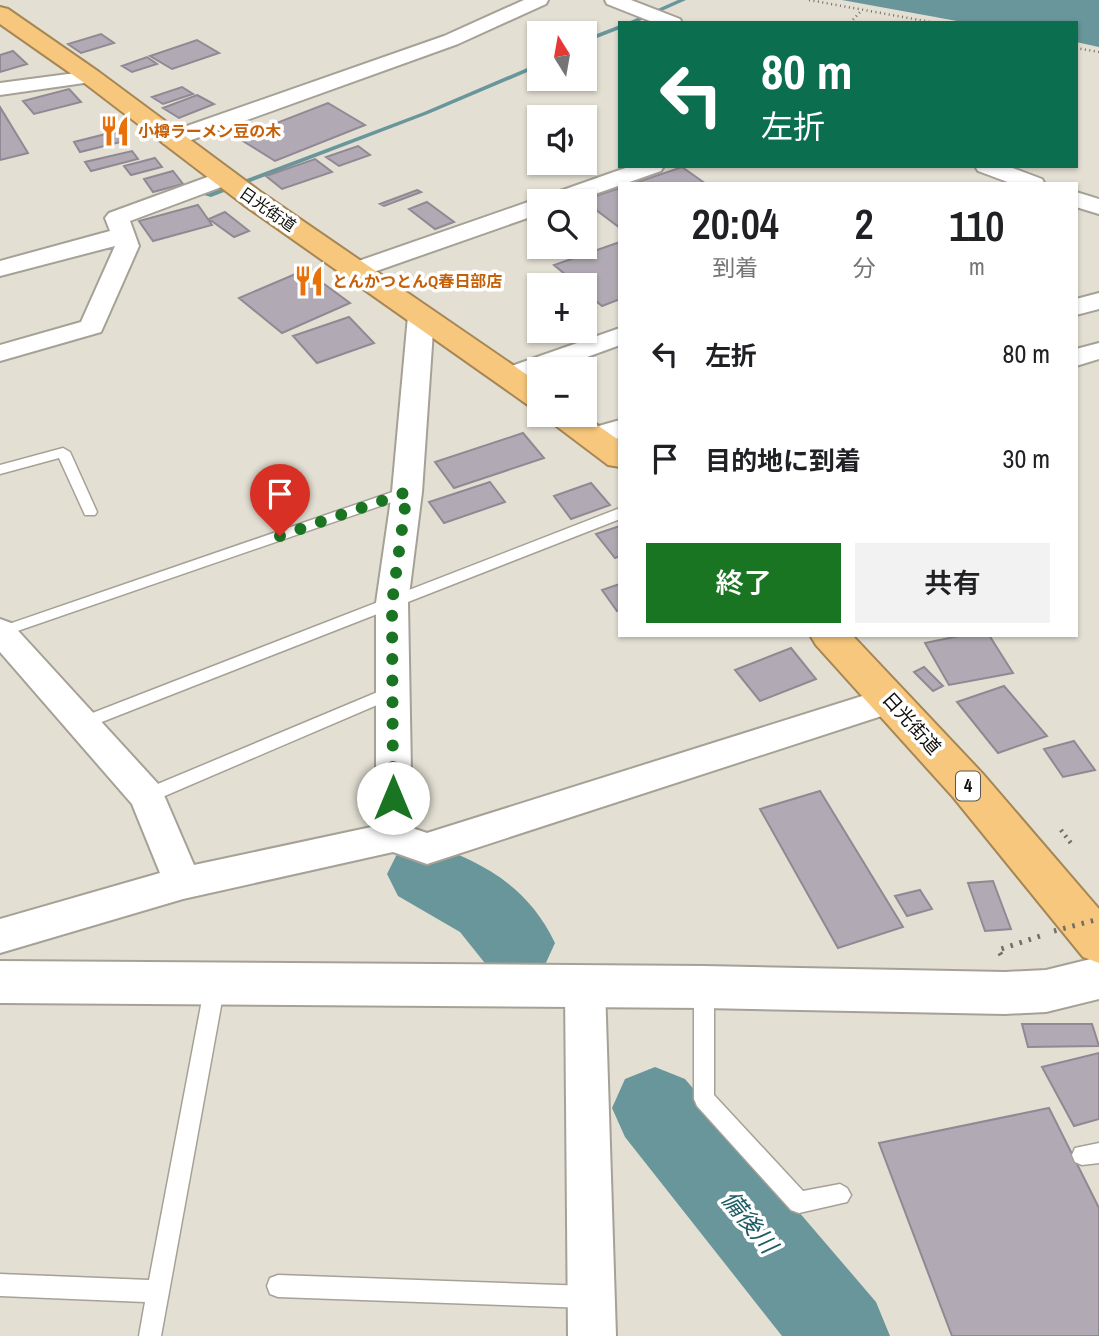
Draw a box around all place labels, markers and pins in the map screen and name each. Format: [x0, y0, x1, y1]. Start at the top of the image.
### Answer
restaurant icon: 小樽ラーメン豆の木 [98, 114, 132, 148]
place label: 小樽ラーメン豆の木 [138, 120, 281, 142]
restaurant icon: とんかつとんQ春日部店 [292, 264, 326, 298]
place label: とんかつとんQ春日部店 [332, 270, 502, 292]
pin [250, 464, 310, 536]

